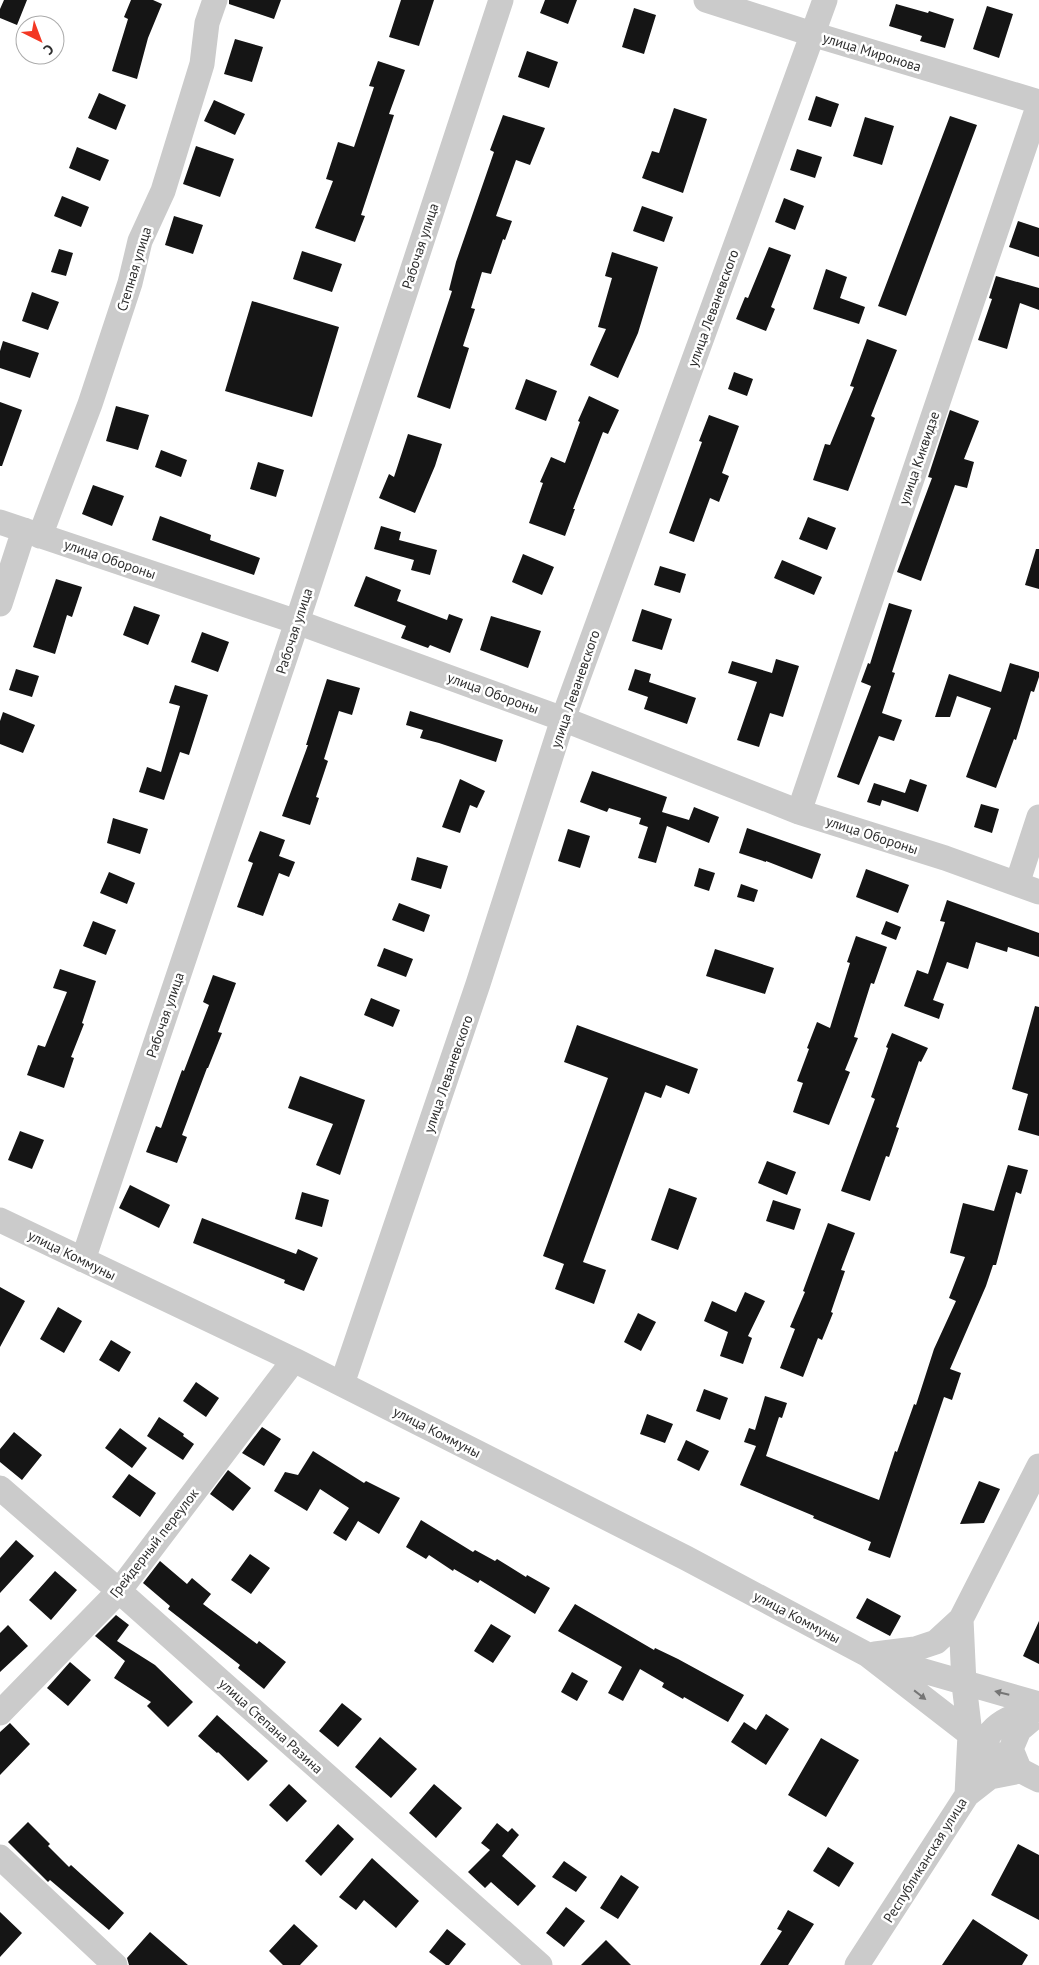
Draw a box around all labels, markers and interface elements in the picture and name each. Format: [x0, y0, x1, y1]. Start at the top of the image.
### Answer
north arrow [15, 15, 65, 65]
street label: улица Миронова [821, 28, 924, 76]
text: С [40, 40, 58, 59]
street label: Рабочая улица [398, 201, 442, 291]
street label: Степная улица [113, 224, 155, 314]
street label: улица Леваневского [683, 247, 743, 369]
street label: улица Киквидзе [895, 409, 943, 507]
street label: улица Обороны [62, 535, 158, 583]
street label: Рабочая улица [272, 586, 316, 676]
street label: улица Леваневского [546, 628, 604, 750]
street label: улица Обороны [445, 668, 541, 718]
street label: улица Обороны [824, 812, 920, 858]
street label: Рабочая улица [142, 970, 188, 1060]
street label: улица Леваневского [419, 1013, 477, 1135]
street label: улица Коммуны [25, 1226, 119, 1284]
street label: улица Коммуны [390, 1402, 484, 1462]
street label: Грейдерный переулок [106, 1484, 203, 1601]
street label: улица Коммуны [750, 1587, 844, 1647]
street label: улица Степана Разина [215, 1674, 327, 1778]
one-way arrow [994, 1689, 1009, 1697]
one-way arrow [913, 1690, 926, 1701]
street label: Республиканская улица [879, 1794, 971, 1926]

